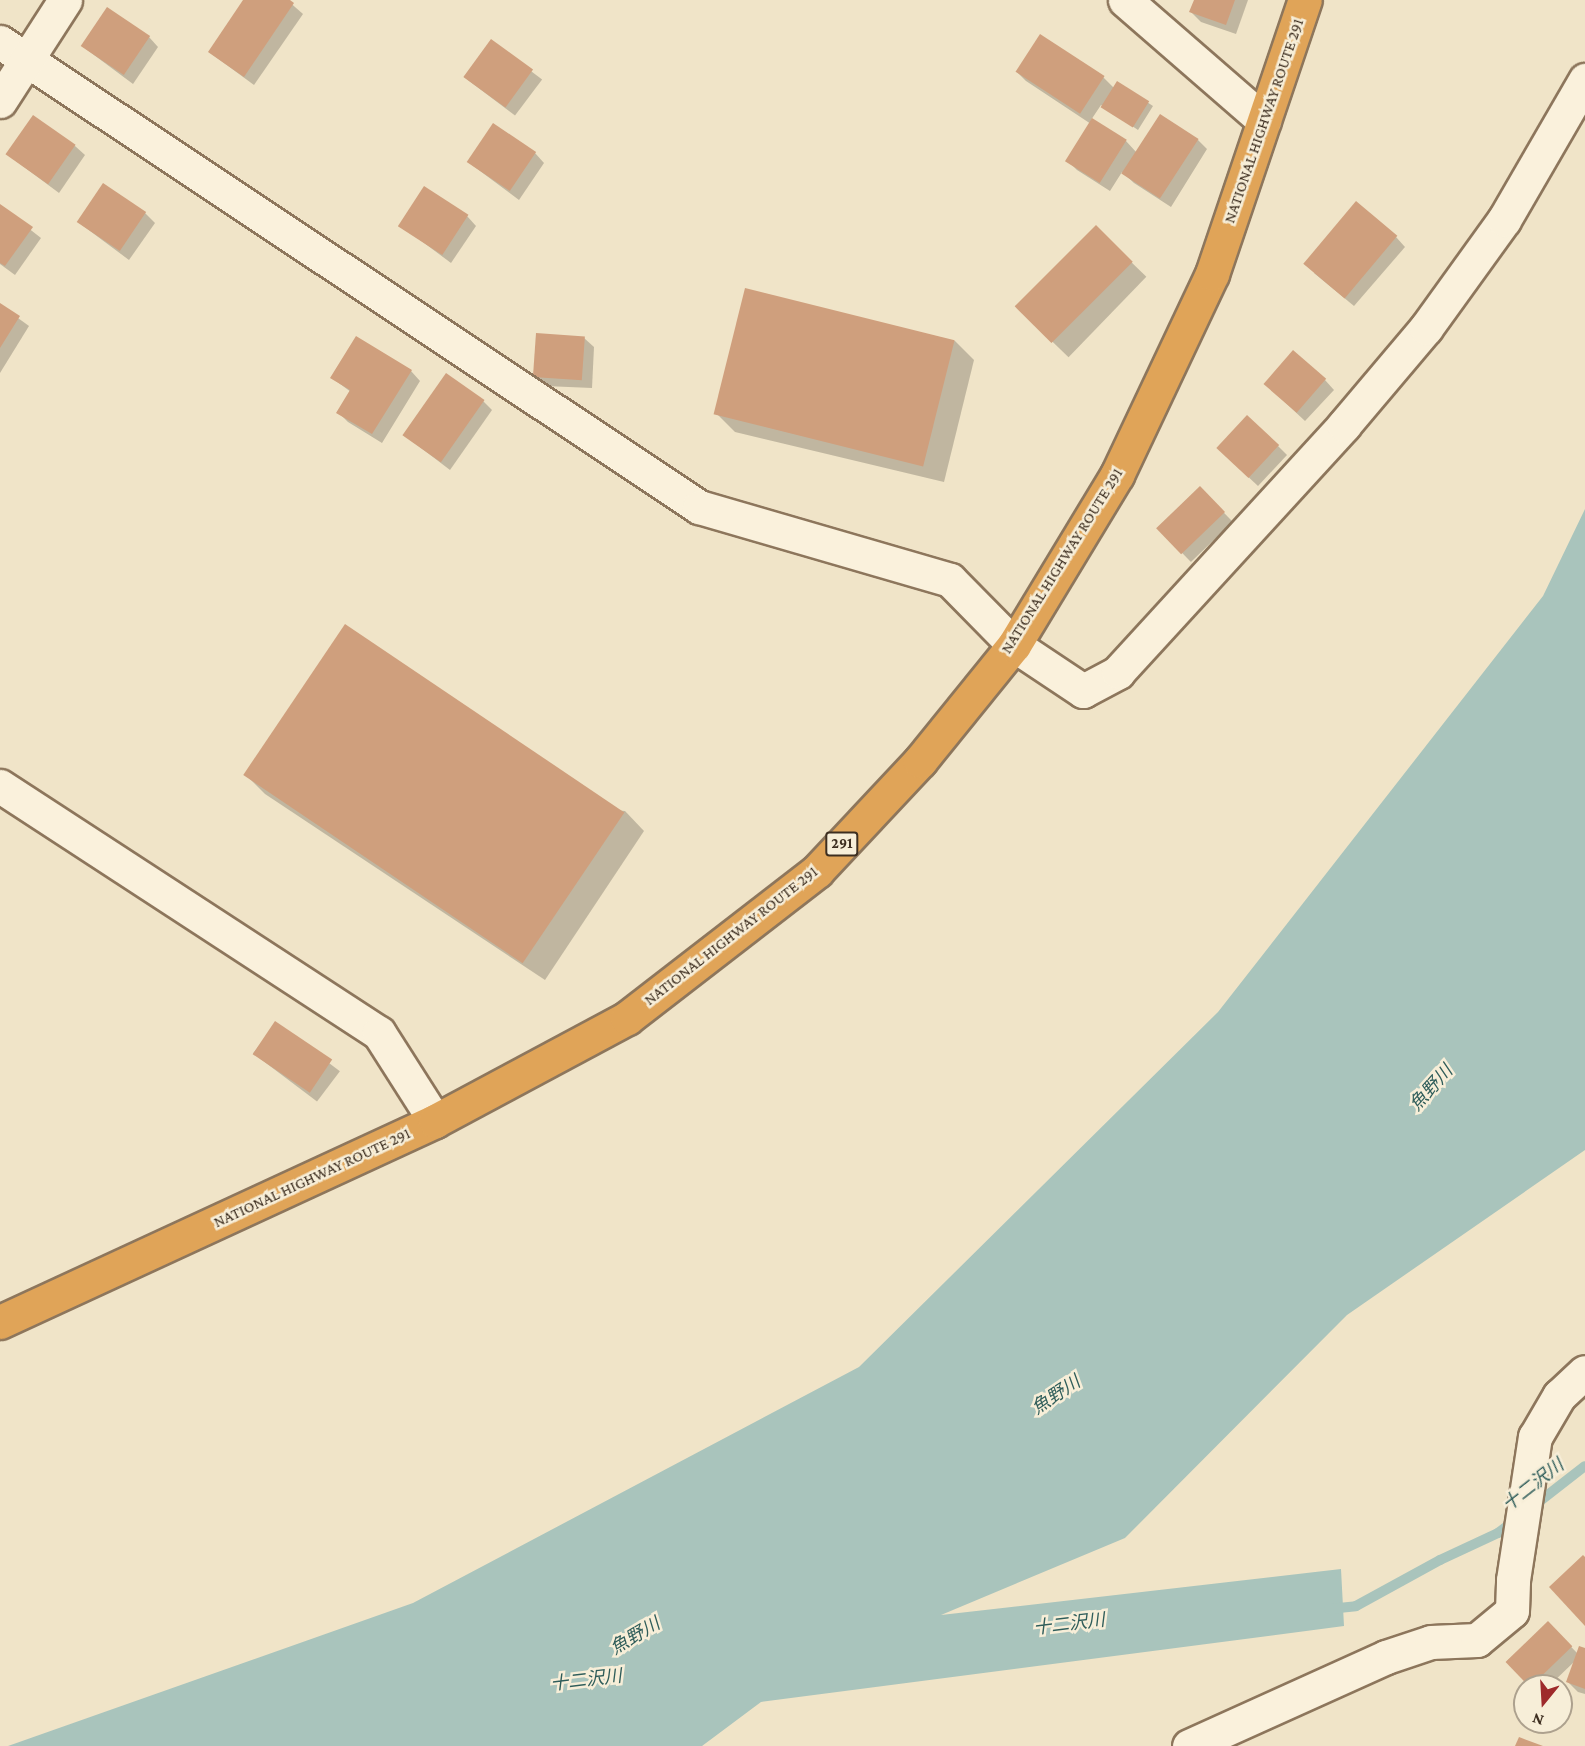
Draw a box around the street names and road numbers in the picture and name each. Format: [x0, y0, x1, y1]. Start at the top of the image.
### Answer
street label: NATIONAL HIGHWAY ROUTE 291 [1220, 16, 1308, 226]
street label: NATIONAL HIGHWAY ROUTE 291 [997, 465, 1127, 657]
road number: 291 [824, 832, 860, 856]
street label: NATIONAL HIGHWAY ROUTE 291 [640, 862, 822, 1010]
street label: NATIONAL HIGHWAY ROUTE 291 [211, 1124, 413, 1232]

